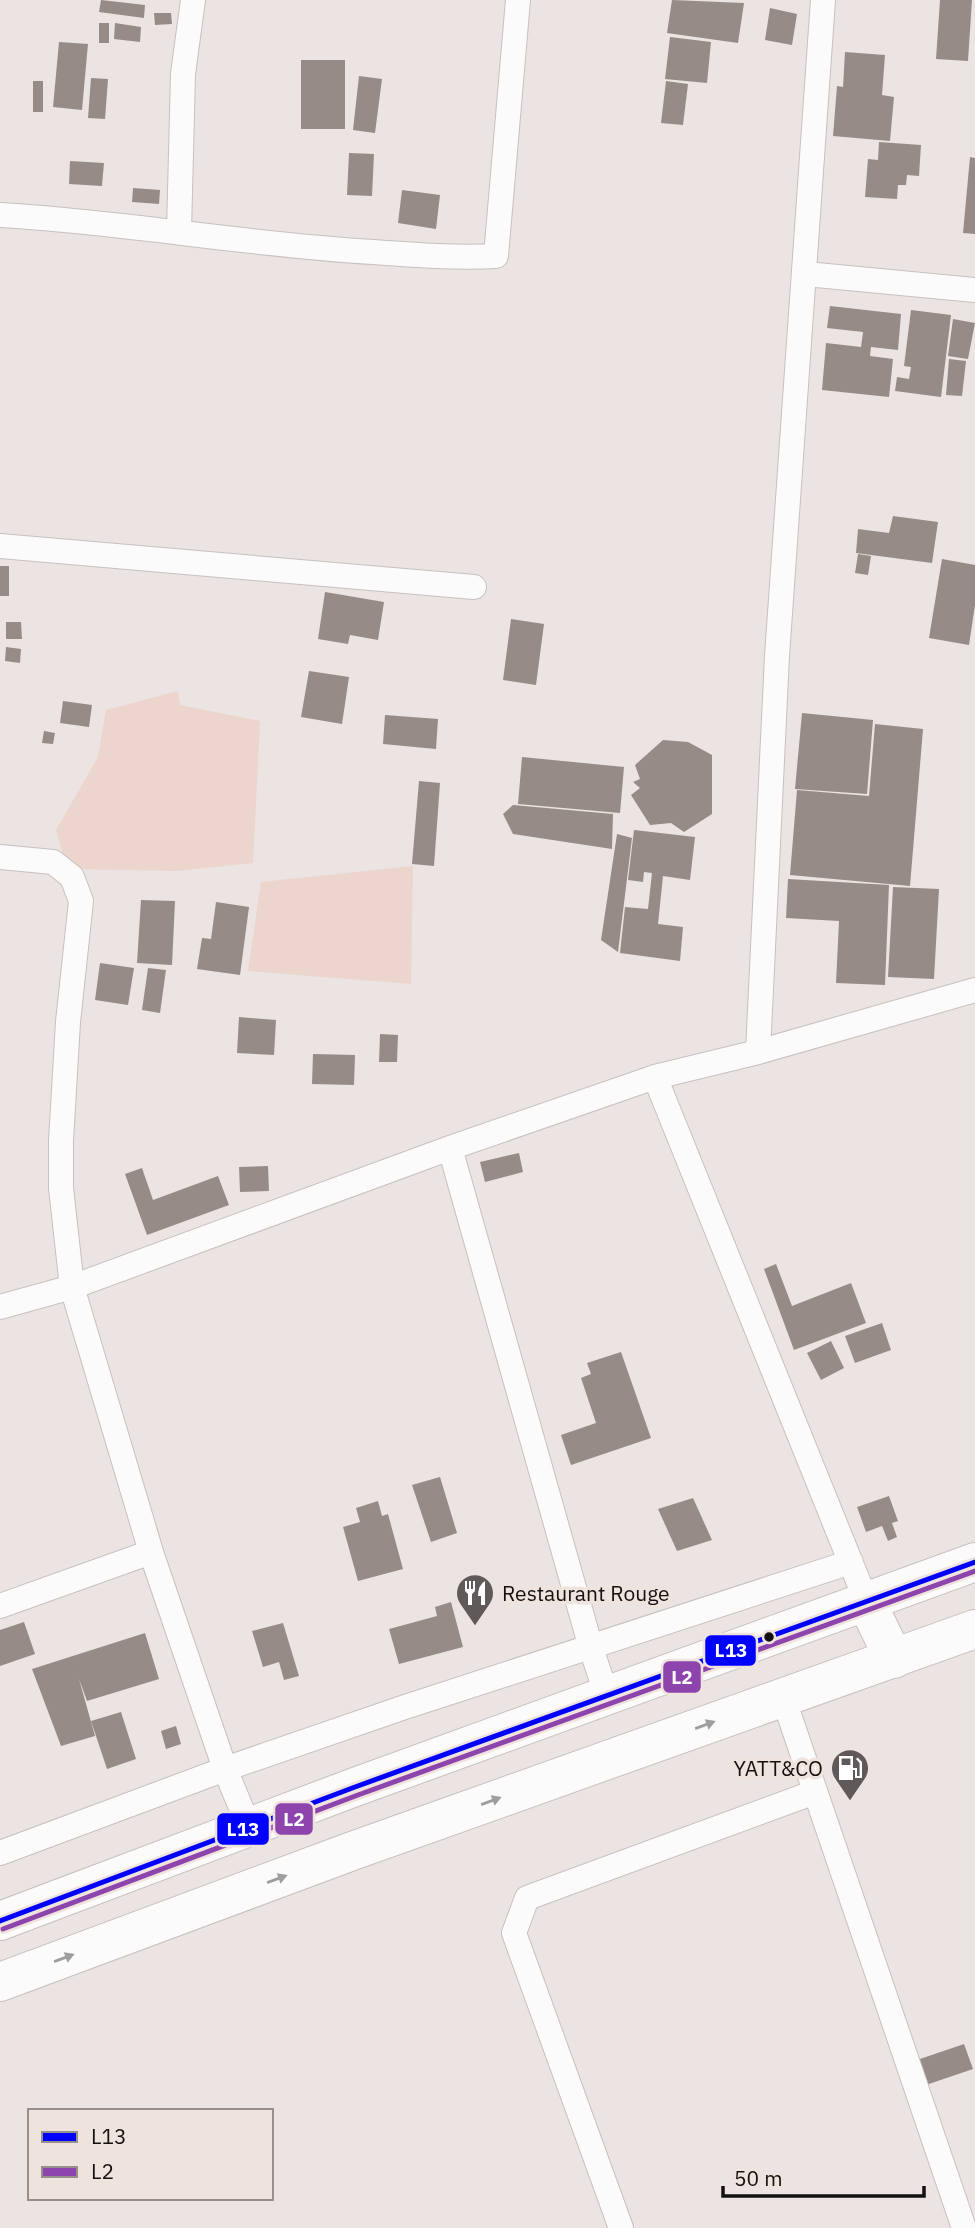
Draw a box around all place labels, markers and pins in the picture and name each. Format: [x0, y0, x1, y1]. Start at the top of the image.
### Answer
restaurant icon: Restaurant Rouge [454, 1572, 496, 1627]
place label: Restaurant Rouge [502, 1579, 670, 1607]
unlabelled marker [762, 1630, 776, 1644]
fuel station icon: YATT&CO [829, 1747, 871, 1802]
place label: YATT&CO [733, 1754, 823, 1782]

